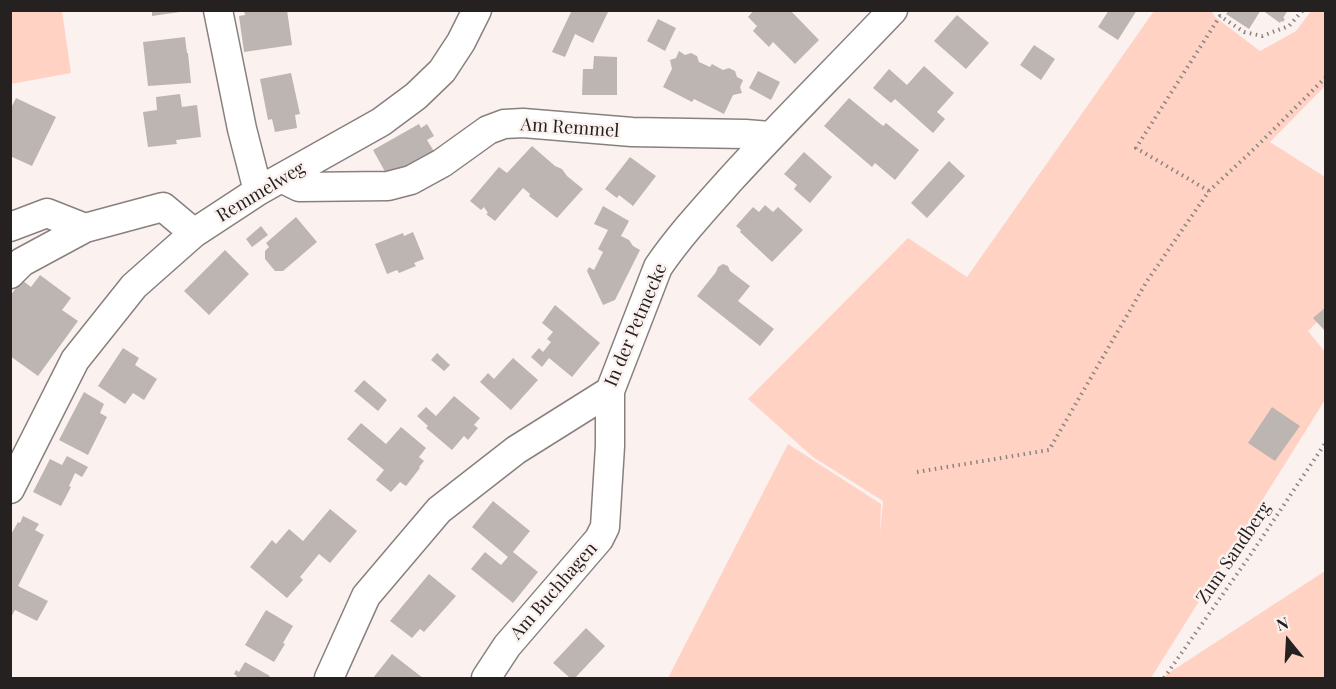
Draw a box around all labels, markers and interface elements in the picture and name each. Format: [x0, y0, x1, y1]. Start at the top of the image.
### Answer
street label: Am Remmel [520, 114, 620, 142]
street label: Remmelweg [213, 157, 309, 227]
street label: In der Petmecke [600, 260, 672, 390]
street label: Zum Sandberg [1192, 498, 1276, 608]
street label: Am Buchhagen [506, 538, 602, 644]
north arrow [1258, 611, 1318, 671]
text: N [1274, 612, 1291, 635]

